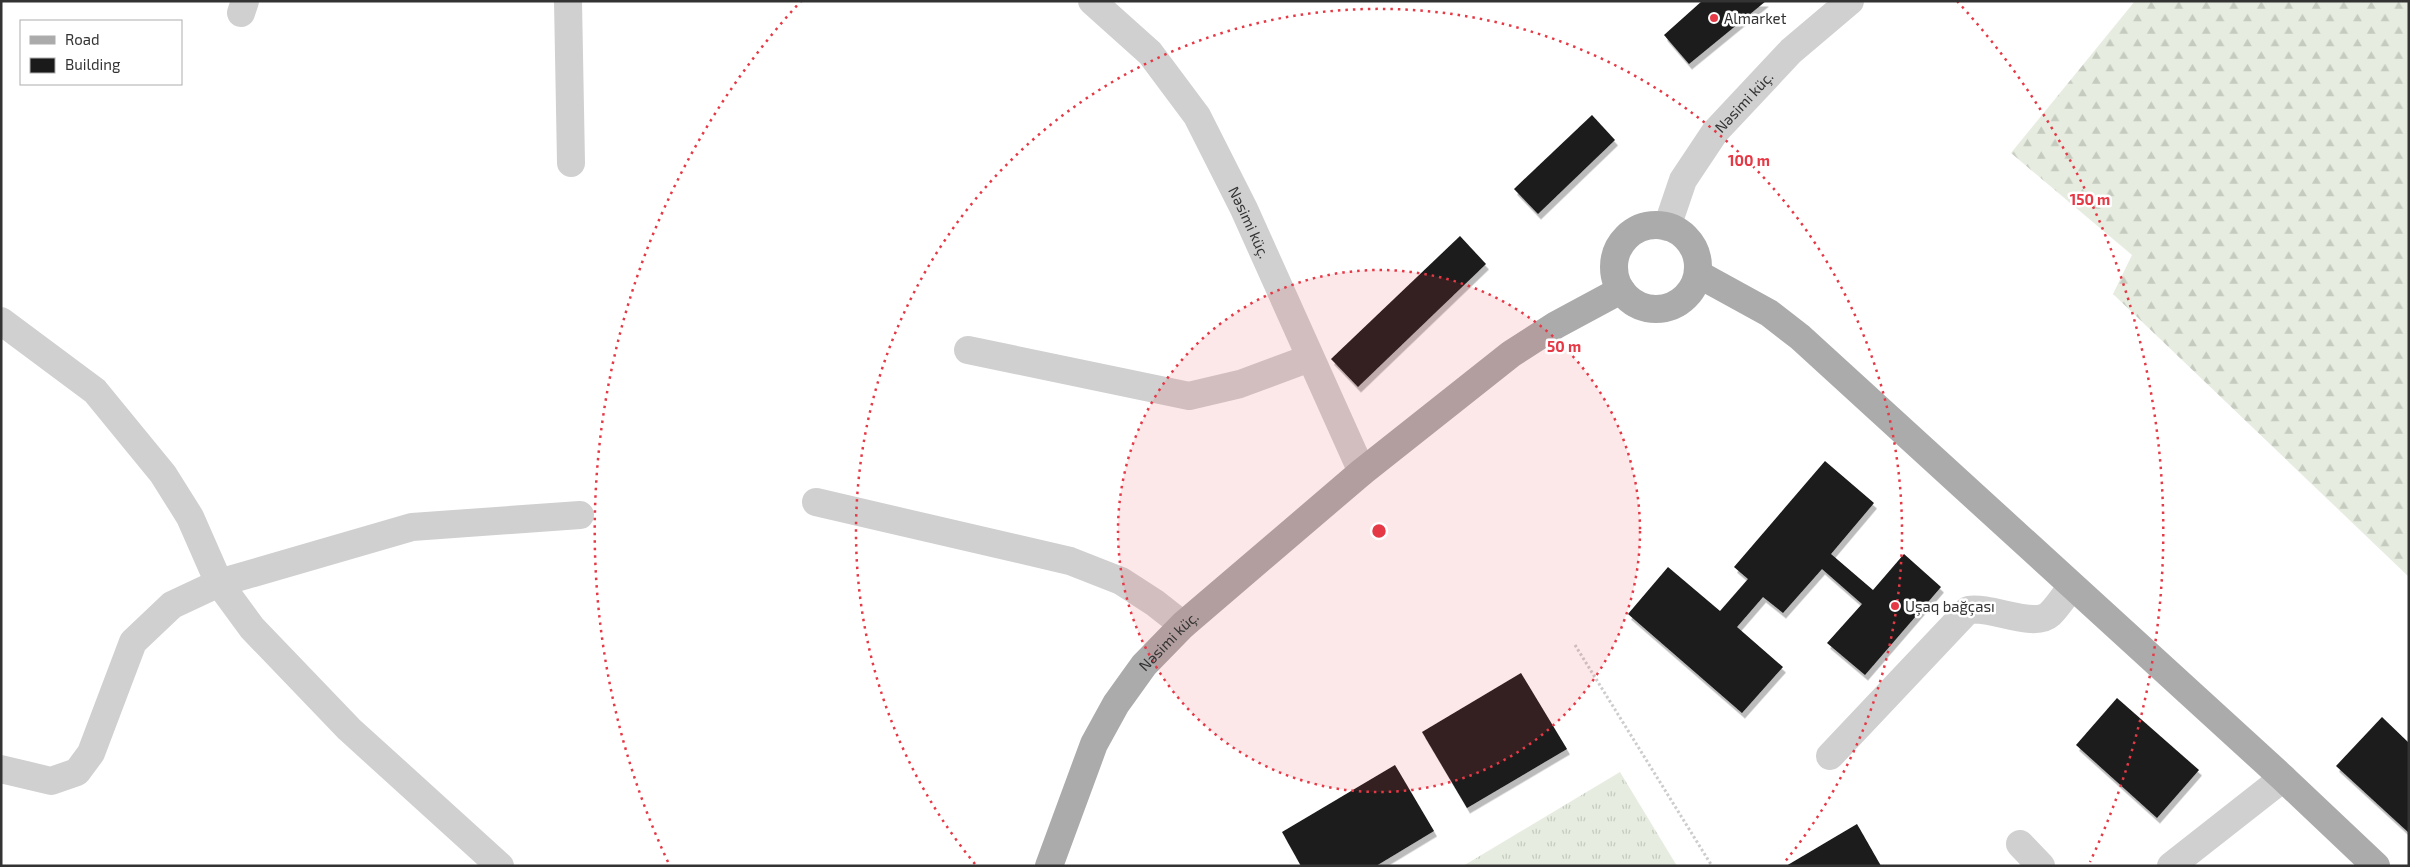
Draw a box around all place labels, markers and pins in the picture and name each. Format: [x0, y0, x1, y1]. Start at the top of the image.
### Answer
place label: Almarket [1724, 9, 1787, 27]
marker: Almarket [1708, 12, 1720, 24]
centre of rings [1370, 522, 1388, 540]
place label: Uşaq bağçası [1905, 597, 1995, 616]
marker: Uşaq bağçası [1889, 600, 1901, 612]

